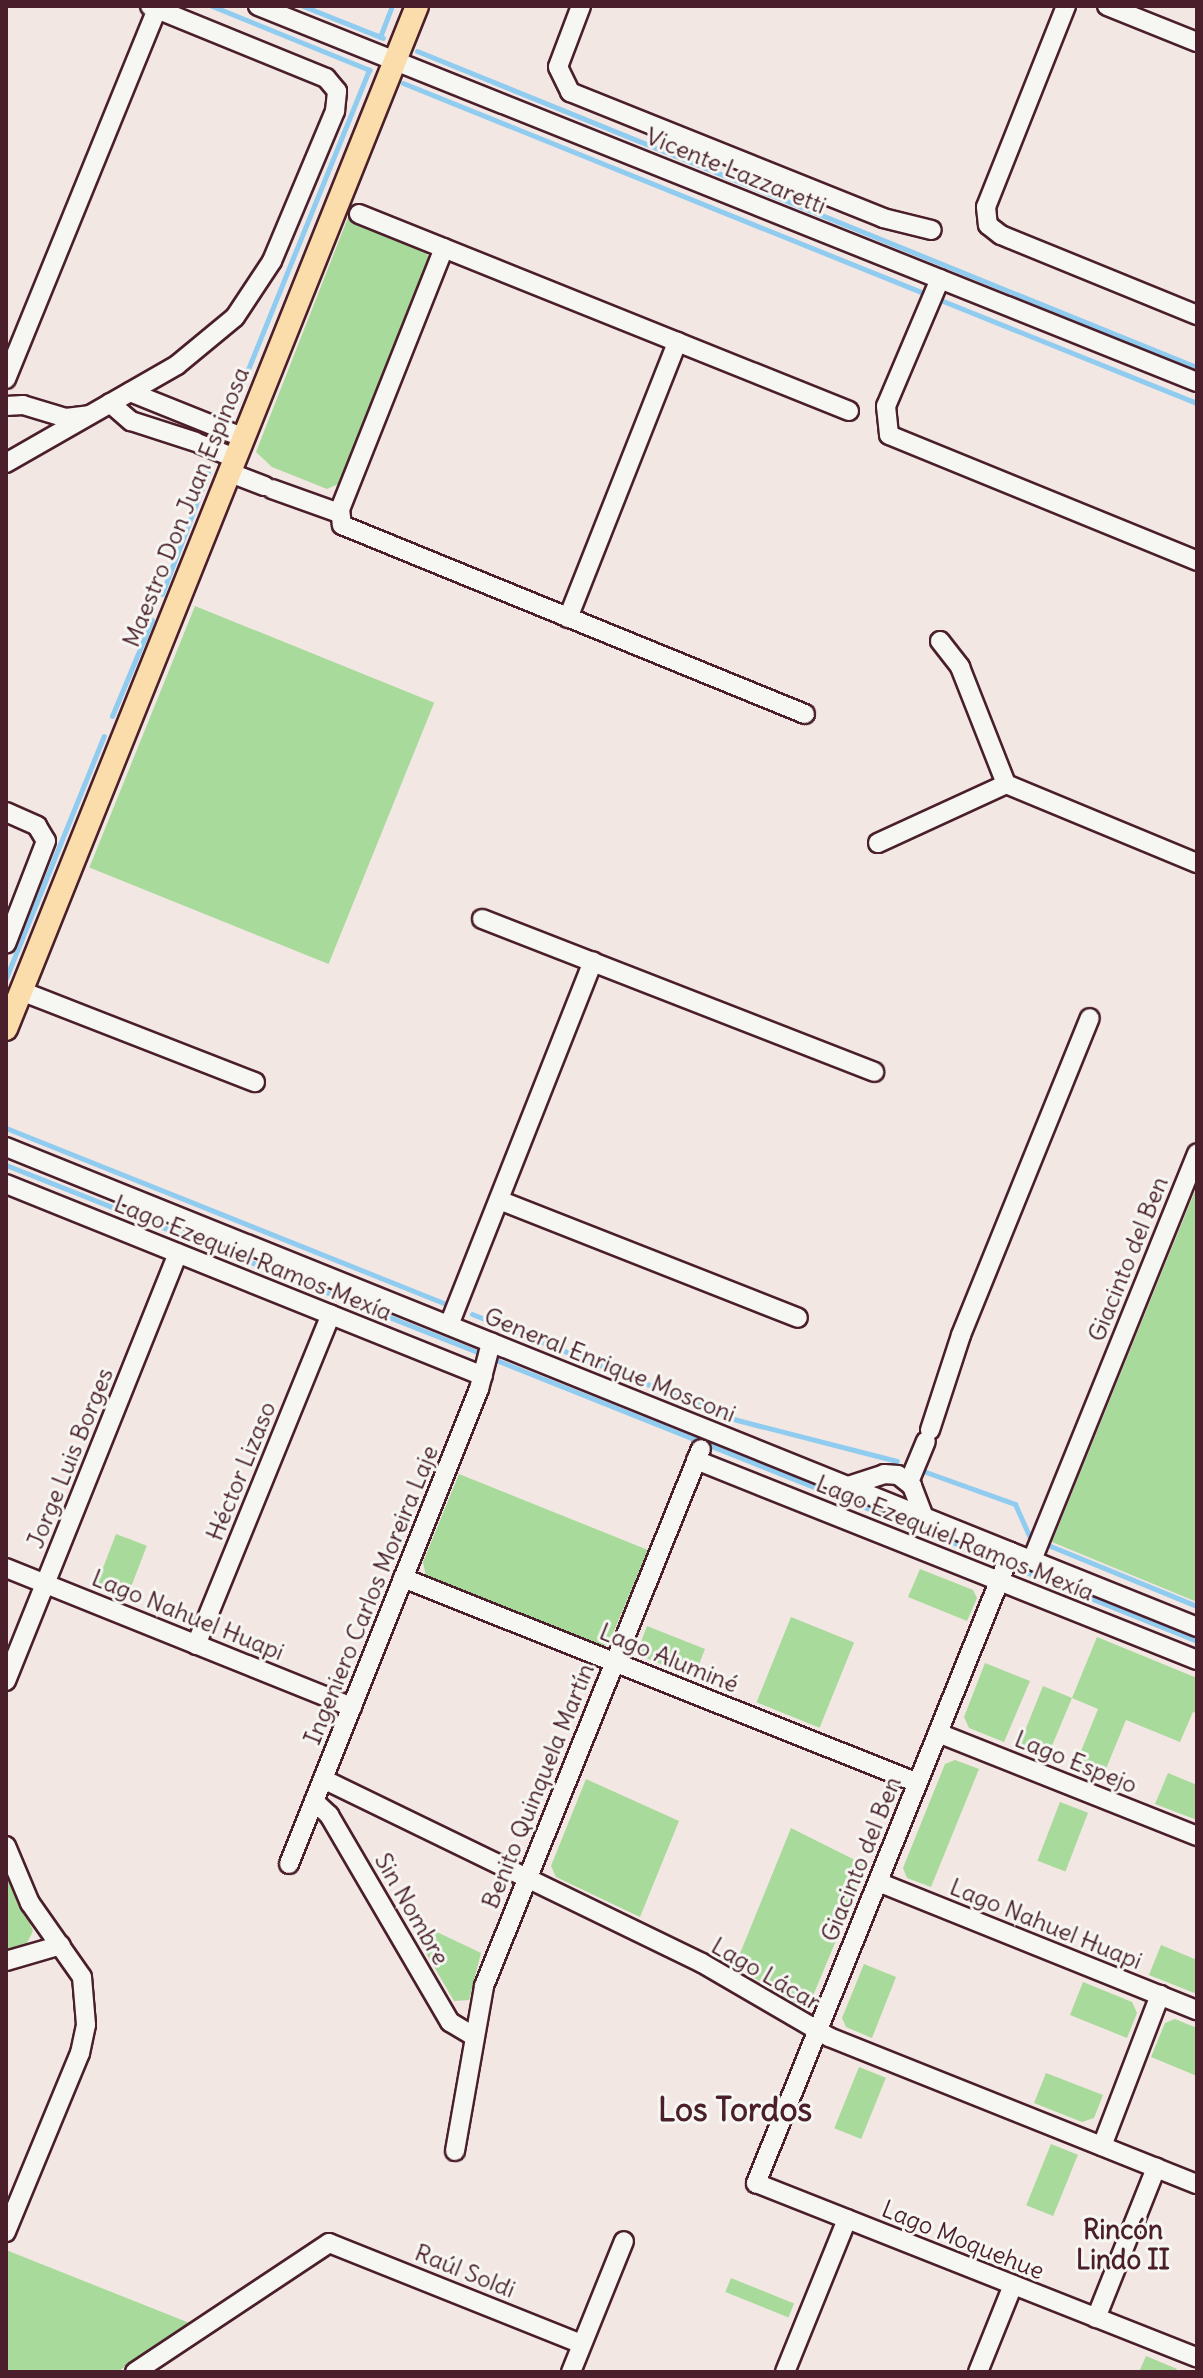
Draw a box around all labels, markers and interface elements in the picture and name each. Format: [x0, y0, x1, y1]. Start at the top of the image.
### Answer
street label: Vicente Lazzaretti [642, 122, 830, 220]
street label: Maestro Don Juan Espinosa [117, 363, 255, 651]
street label: Giacinto del Ben [1082, 1172, 1174, 1346]
street label: Lago Ezequiel Ramos Mexía [110, 1189, 396, 1327]
street label: General Enrique Mosconi [480, 1301, 740, 1429]
street label: Jorge Luis Borges [21, 1364, 119, 1552]
street label: Héctor Lizaso [200, 1397, 282, 1545]
street label: Ingeniero Carlos Moreira Laje [298, 1441, 444, 1749]
street label: Lago Ezequiel Ramos Mexía [812, 1469, 1098, 1607]
street label: Lago Nahuel Huapi [88, 1563, 288, 1667]
street label: Lago Aluminé [595, 1617, 743, 1699]
street label: Benito Quinquela Martín [476, 1659, 600, 1913]
street label: Lago Espejo [1011, 1724, 1141, 1800]
street label: Giacinto del Ben [815, 1772, 907, 1946]
street label: Sin Nombre [368, 1848, 456, 1970]
street label: Lago Nahuel Huapi [946, 1872, 1146, 1976]
street label: Lago Lácar [706, 1931, 826, 2017]
district label: Los Tordos [658, 2091, 812, 2129]
street label: Lago Moquehue [878, 2194, 1048, 2286]
district label: Rincón Lindo II [1076, 2214, 1170, 2276]
street label: Raúl Soldi [411, 2238, 519, 2304]

